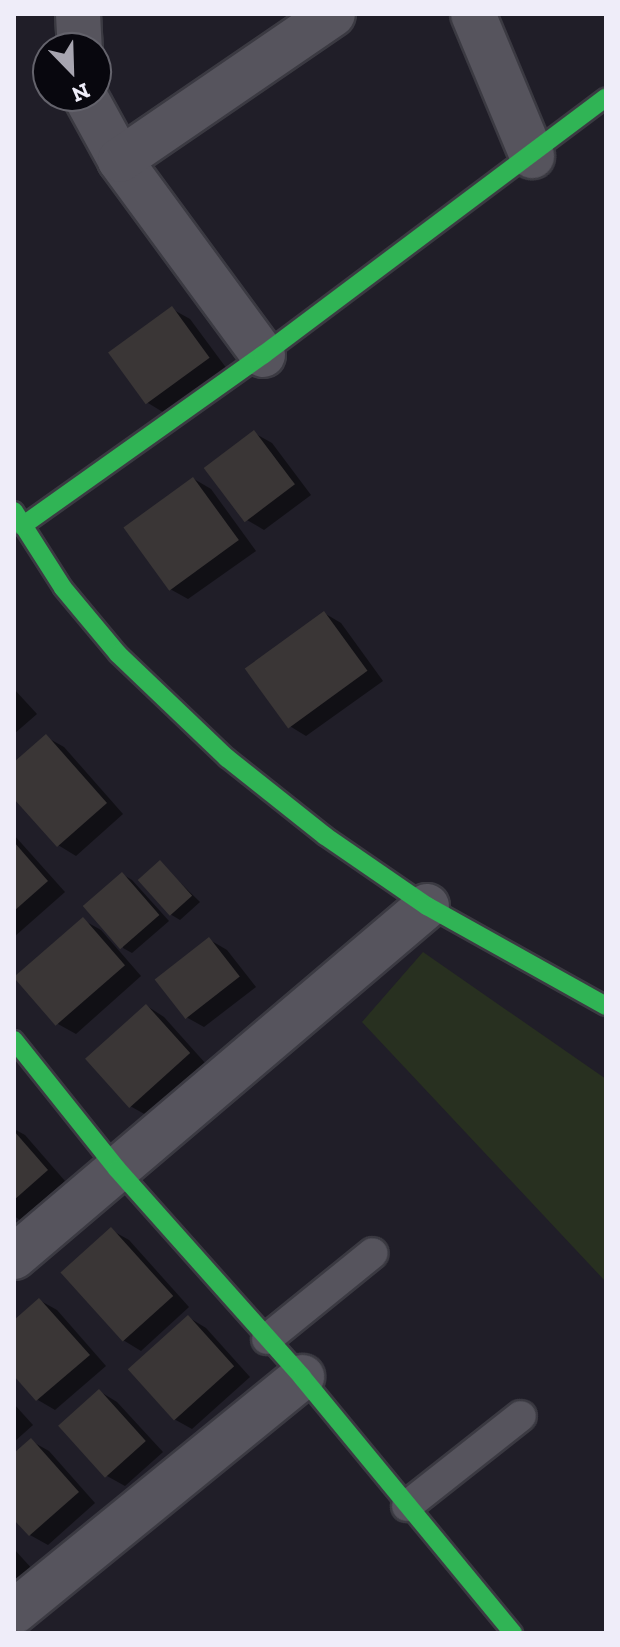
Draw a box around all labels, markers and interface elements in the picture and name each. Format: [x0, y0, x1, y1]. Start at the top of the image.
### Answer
north arrow [32, 32, 112, 112]
text: N [68, 77, 94, 108]

